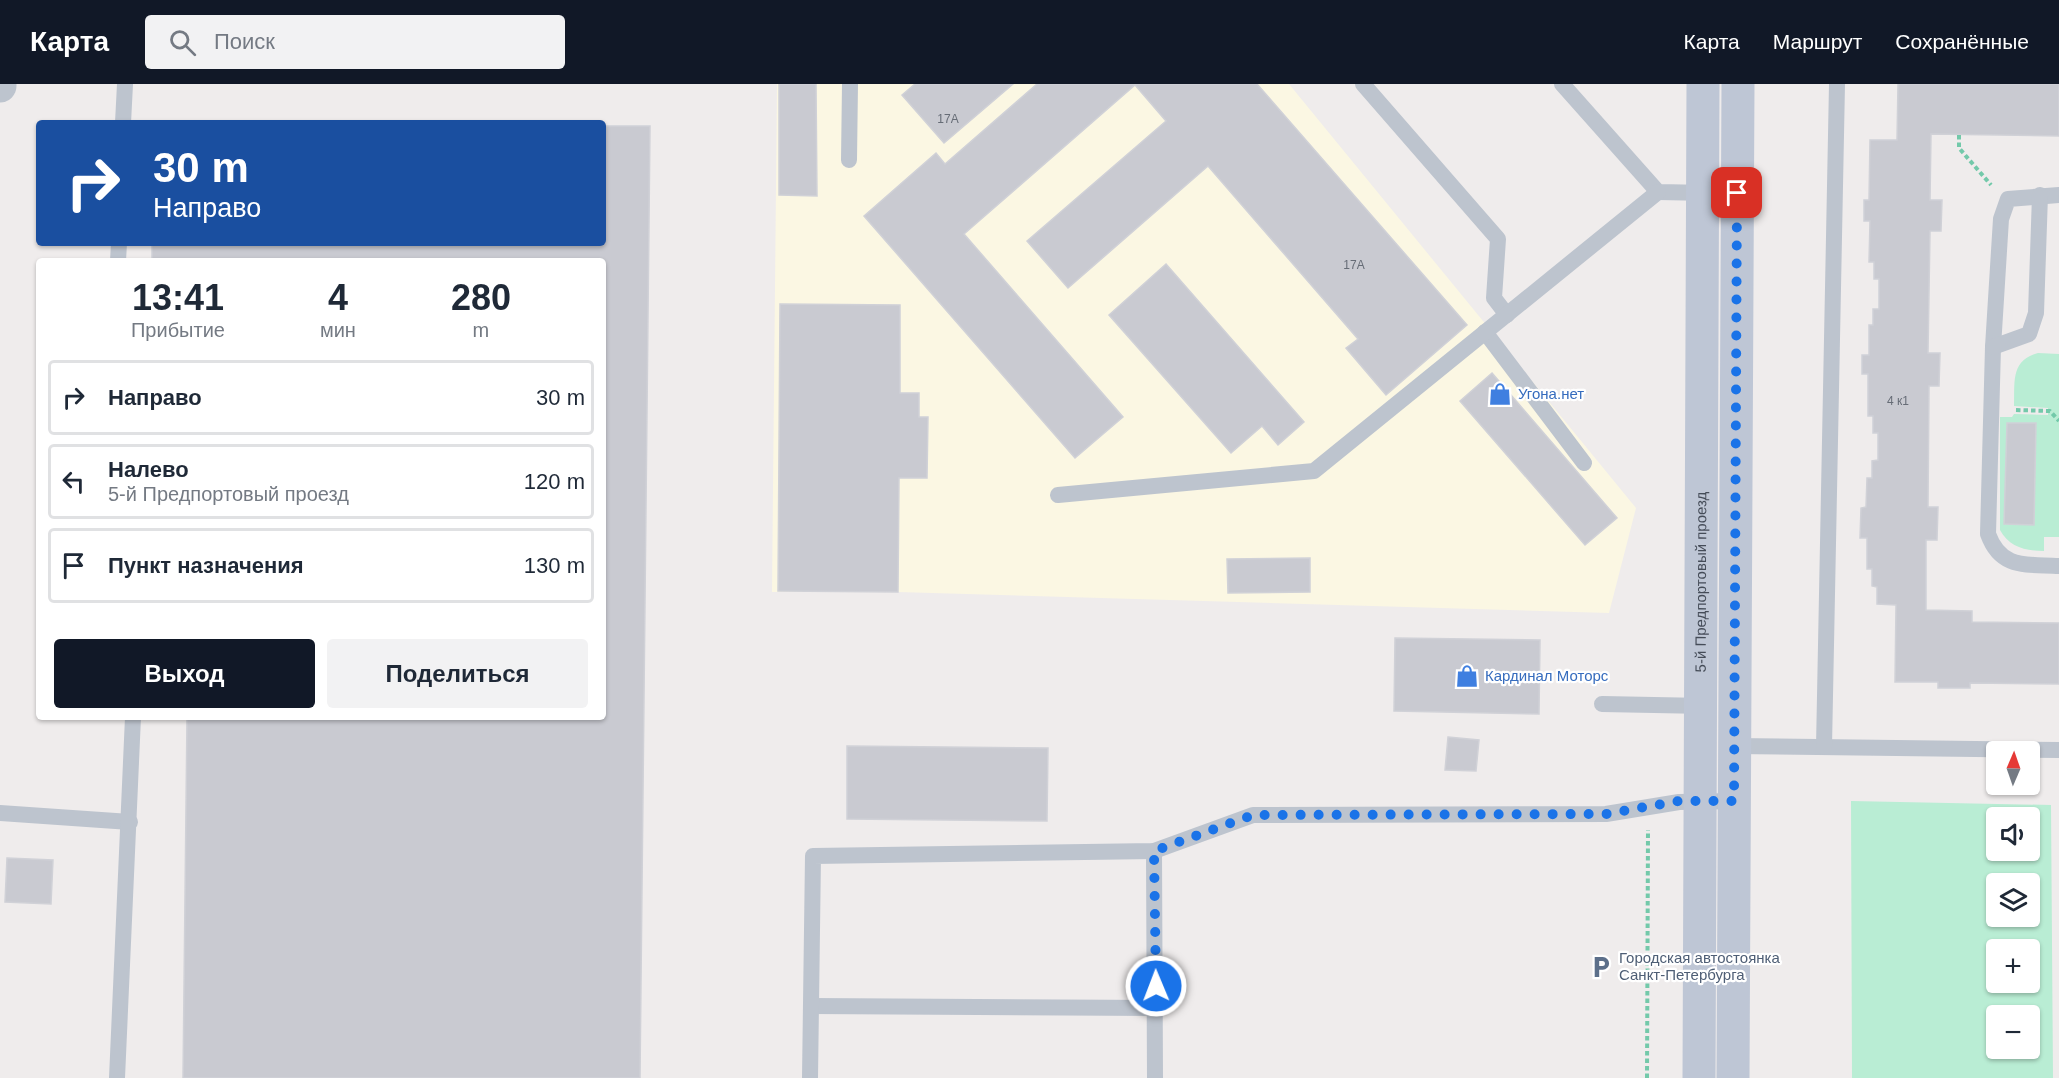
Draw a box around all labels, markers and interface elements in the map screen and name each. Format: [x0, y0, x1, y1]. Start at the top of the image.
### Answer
search box [145, 15, 565, 69]
text: Карта [30, 26, 109, 57]
icon: search [166, 26, 199, 59]
text: Поиск [214, 29, 275, 54]
text: Карта [1684, 30, 1740, 53]
text: Маршрут [1773, 30, 1862, 53]
text: Сохранённые [1895, 30, 2029, 53]
house number: 17А [937, 112, 959, 126]
icon: right [54, 144, 132, 222]
text: 30 m [153, 144, 249, 191]
pin [1711, 167, 1762, 218]
icon: arrive [1720, 176, 1753, 209]
text: Направо [153, 193, 261, 223]
house number: 17А [1343, 258, 1365, 272]
text: 13:41 [132, 277, 224, 318]
text: 4 [328, 277, 348, 318]
text: 280 [451, 277, 511, 318]
text: Прибытие [131, 319, 225, 341]
text: мин [320, 319, 356, 341]
text: m [473, 319, 489, 341]
icon: right [57, 381, 90, 414]
shop icon: Угона.нет [1487, 381, 1513, 407]
text: Направо [108, 385, 202, 410]
text: 30 m [536, 385, 585, 410]
place label: Угона.нет [1518, 385, 1584, 402]
house number: 4 к1 [1887, 394, 1909, 408]
text: Налево [108, 457, 189, 482]
icon: left [57, 465, 90, 498]
text: 120 m [524, 469, 585, 494]
text: 5-й Предпортовый проезд [108, 483, 349, 505]
street label: 5-й Предпортовый проезд [1692, 491, 1709, 672]
icon: arrive [57, 549, 90, 582]
text: Пункт назначения [108, 553, 304, 578]
text: 130 m [524, 553, 585, 578]
button: Выход [54, 639, 315, 708]
button: Поделиться [327, 639, 588, 708]
shop icon: Кардинал Моторс [1454, 663, 1480, 689]
place label: Кардинал Моторс [1485, 667, 1609, 684]
north arrow [1986, 741, 2040, 795]
map controls [1986, 741, 2040, 1059]
button: sound [1986, 807, 2040, 861]
button: layers [1986, 873, 2040, 927]
button: + [1986, 939, 2040, 993]
place label: Городская автостоянка Санкт-Петербурга [1619, 949, 1780, 983]
position arrow [1124, 954, 1188, 1018]
parking icon: Городская автостоянка Санкт-Петербурга [1588, 954, 1614, 980]
button: − [1986, 1005, 2040, 1059]

